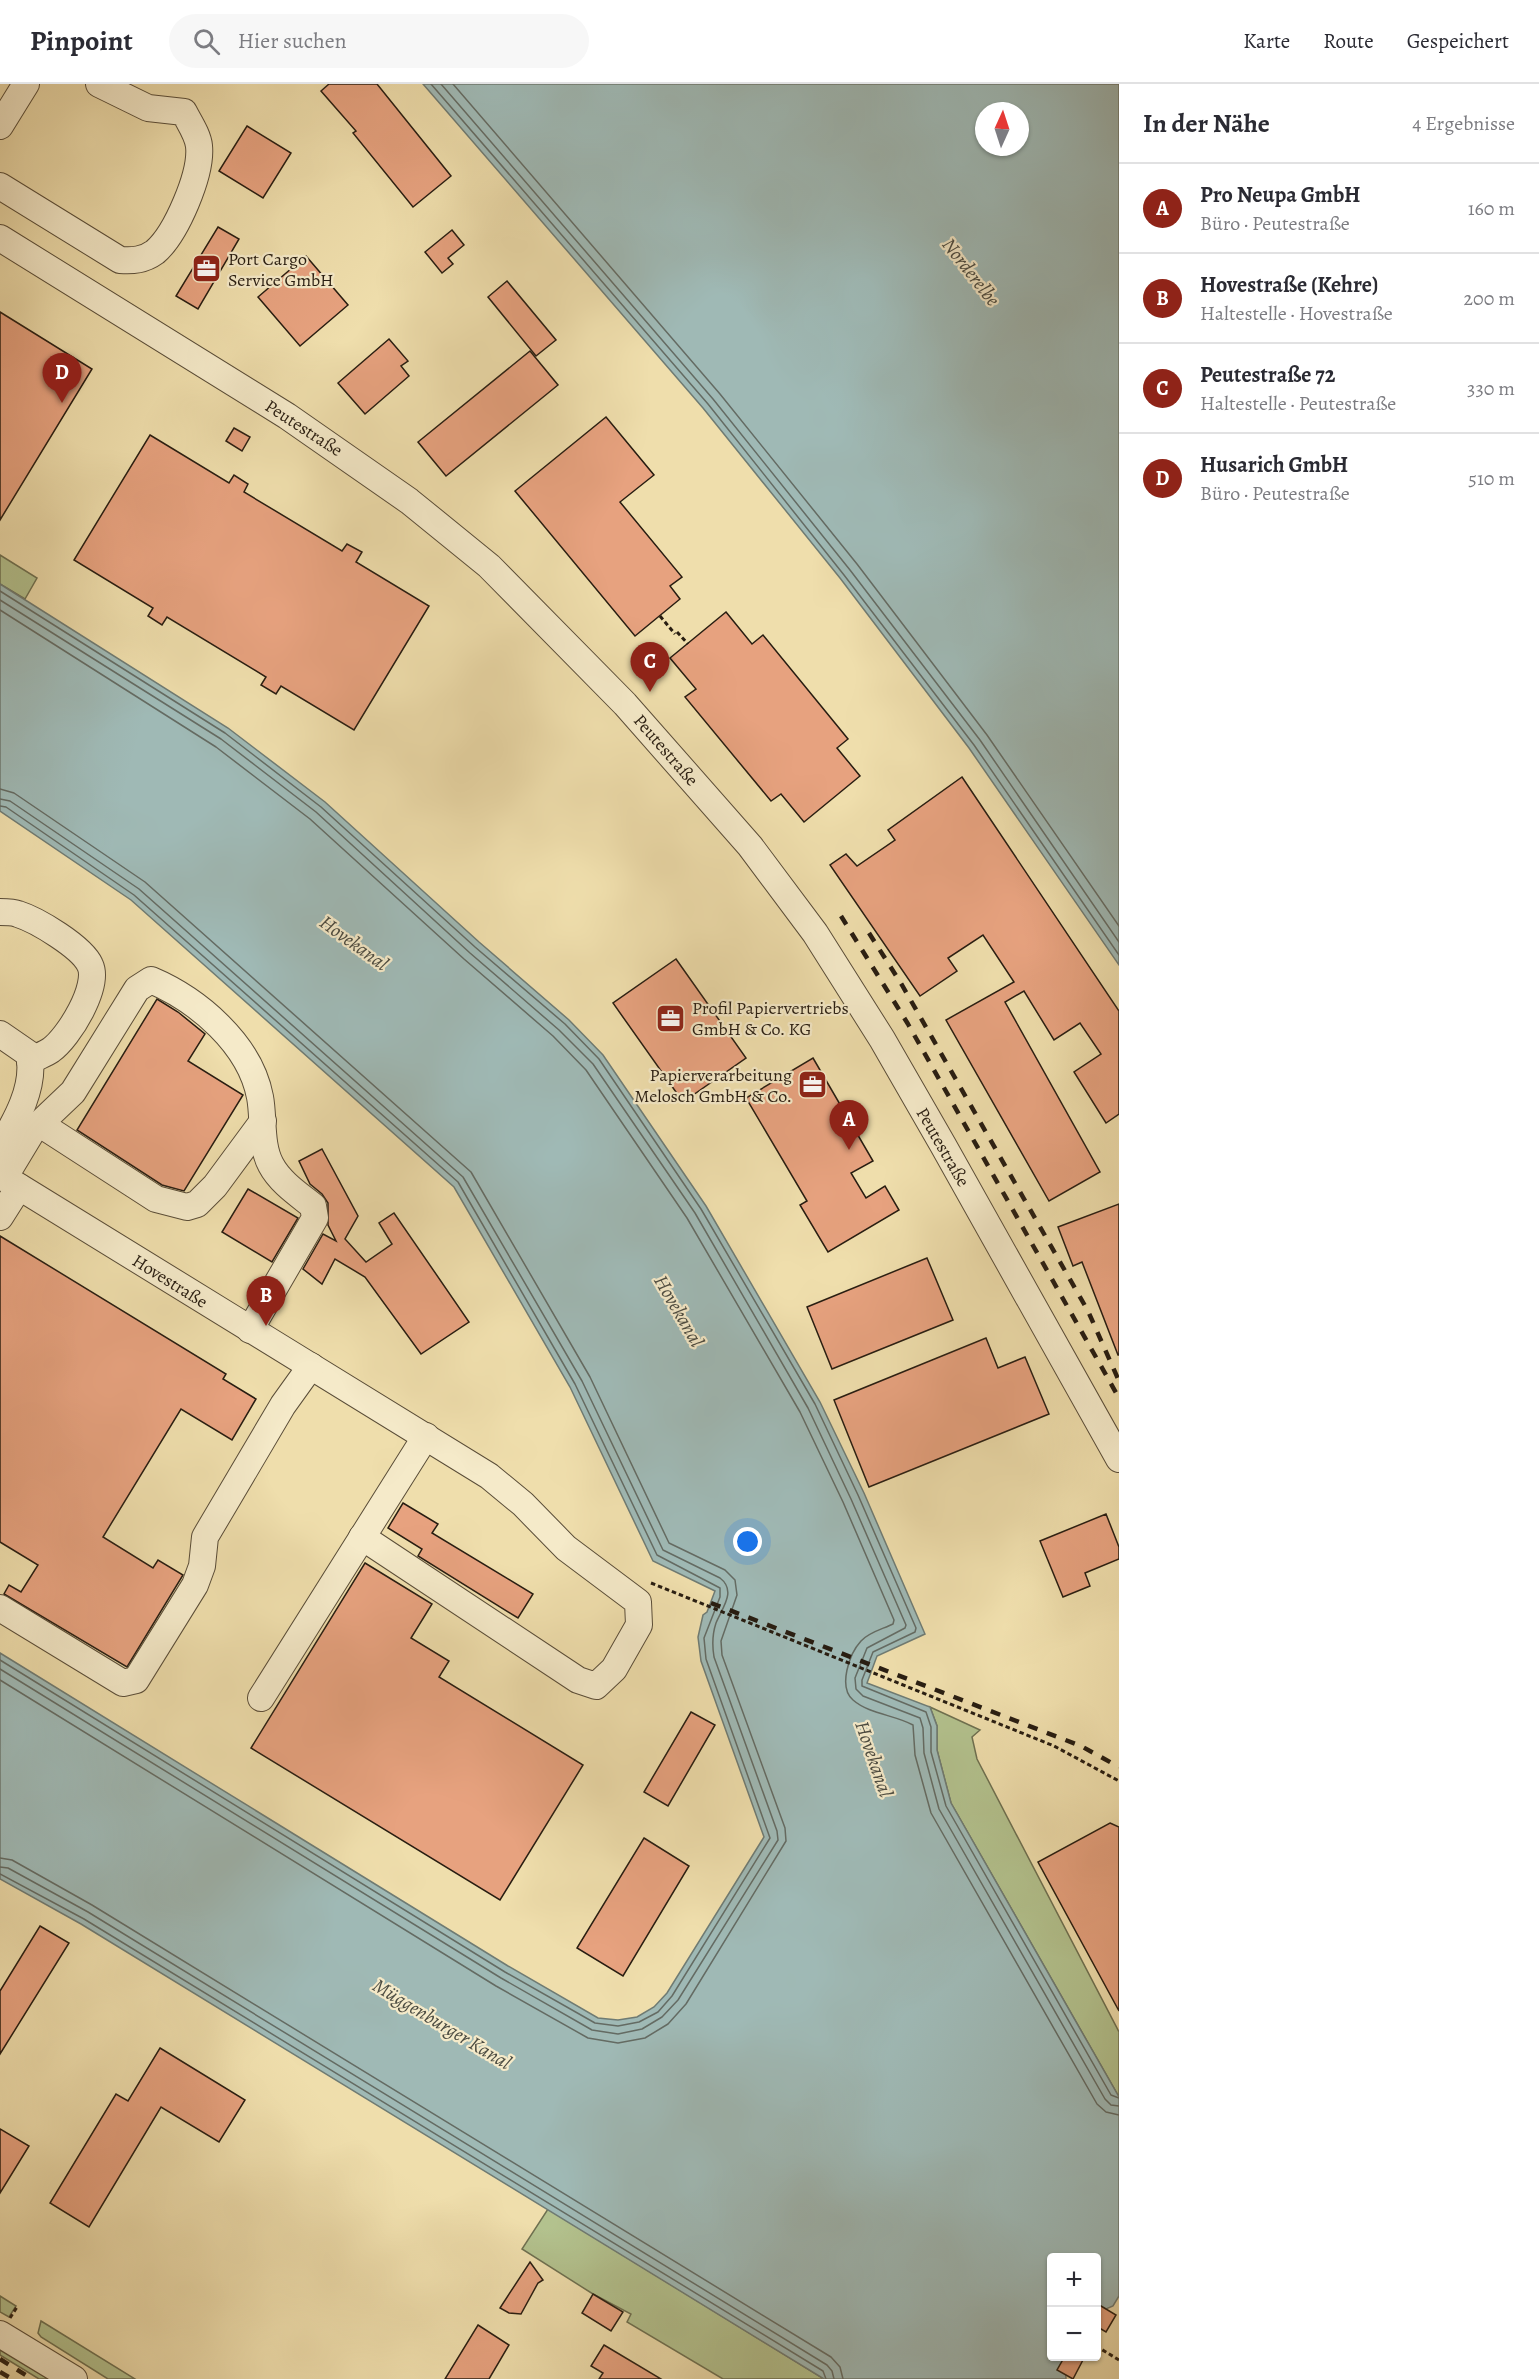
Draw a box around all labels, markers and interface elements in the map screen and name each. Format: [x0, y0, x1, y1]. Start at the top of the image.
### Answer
search box [169, 14, 589, 68]
text: Pinpoint [30, 22, 133, 60]
icon: search [190, 25, 223, 58]
text: Hier suchen [238, 26, 347, 56]
text: Karte [1243, 27, 1290, 55]
text: Route [1323, 27, 1374, 55]
text: Gespeichert [1407, 27, 1509, 55]
north arrow [975, 102, 1029, 156]
text: In der Nähe [1143, 106, 1270, 141]
text: 4 Ergebnisse [1412, 110, 1515, 137]
text: Pro Neupa GmbH [1200, 180, 1360, 210]
text: A [1156, 195, 1169, 222]
text: 160 m [1468, 195, 1515, 222]
text: Büro · Peutestraße [1200, 210, 1350, 237]
water label: Norderelbe [936, 232, 1006, 312]
place label: Port Cargo Service GmbH [228, 247, 333, 292]
office icon: Port Cargo Service GmbH [191, 253, 223, 285]
text: Hovestraße (Kehre) [1200, 270, 1378, 300]
text: B [1156, 285, 1169, 312]
text: 200 m [1464, 285, 1515, 312]
text: Haltestelle · Hovestraße [1200, 300, 1393, 327]
pin: D [42, 354, 82, 403]
text: Peutestraße 72 [1200, 360, 1335, 390]
text: C [1156, 375, 1169, 402]
text: 330 m [1467, 375, 1515, 402]
text: Haltestelle · Peutestraße [1200, 390, 1396, 417]
street label: Peutestraße [261, 394, 347, 462]
text: Husarich GmbH [1200, 450, 1348, 480]
text: D [1156, 465, 1169, 492]
text: 510 m [1468, 465, 1515, 492]
text: Büro · Peutestraße [1200, 480, 1350, 507]
pin: C [630, 642, 670, 692]
street label: Peutestraße [628, 709, 704, 791]
water label: Hovekanal [314, 909, 394, 977]
place label: Profil Papiervertriebs GmbH & Co. KG [692, 996, 849, 1041]
office icon: Profil Papiervertriebs GmbH & Co. KG [655, 1002, 687, 1034]
place label: Papierverarbeitung Melosch GmbH & Co. [634, 1063, 792, 1108]
office icon: Papierverarbeitung Melosch GmbH & Co. [797, 1069, 829, 1101]
pin: A [830, 1100, 868, 1150]
street label: Peutestraße [911, 1103, 975, 1191]
street label: Hovestraße [128, 1248, 212, 1314]
water label: Hovekanal [648, 1270, 710, 1352]
pin: B [246, 1276, 286, 1326]
your location [733, 1527, 762, 1556]
water label: Hovekanal [848, 1717, 900, 1801]
water label: Müggenburger Kanal [368, 1972, 516, 2076]
map controls [1047, 2253, 1101, 2361]
button: + [1047, 2253, 1101, 2307]
button: − [1047, 2307, 1101, 2361]

